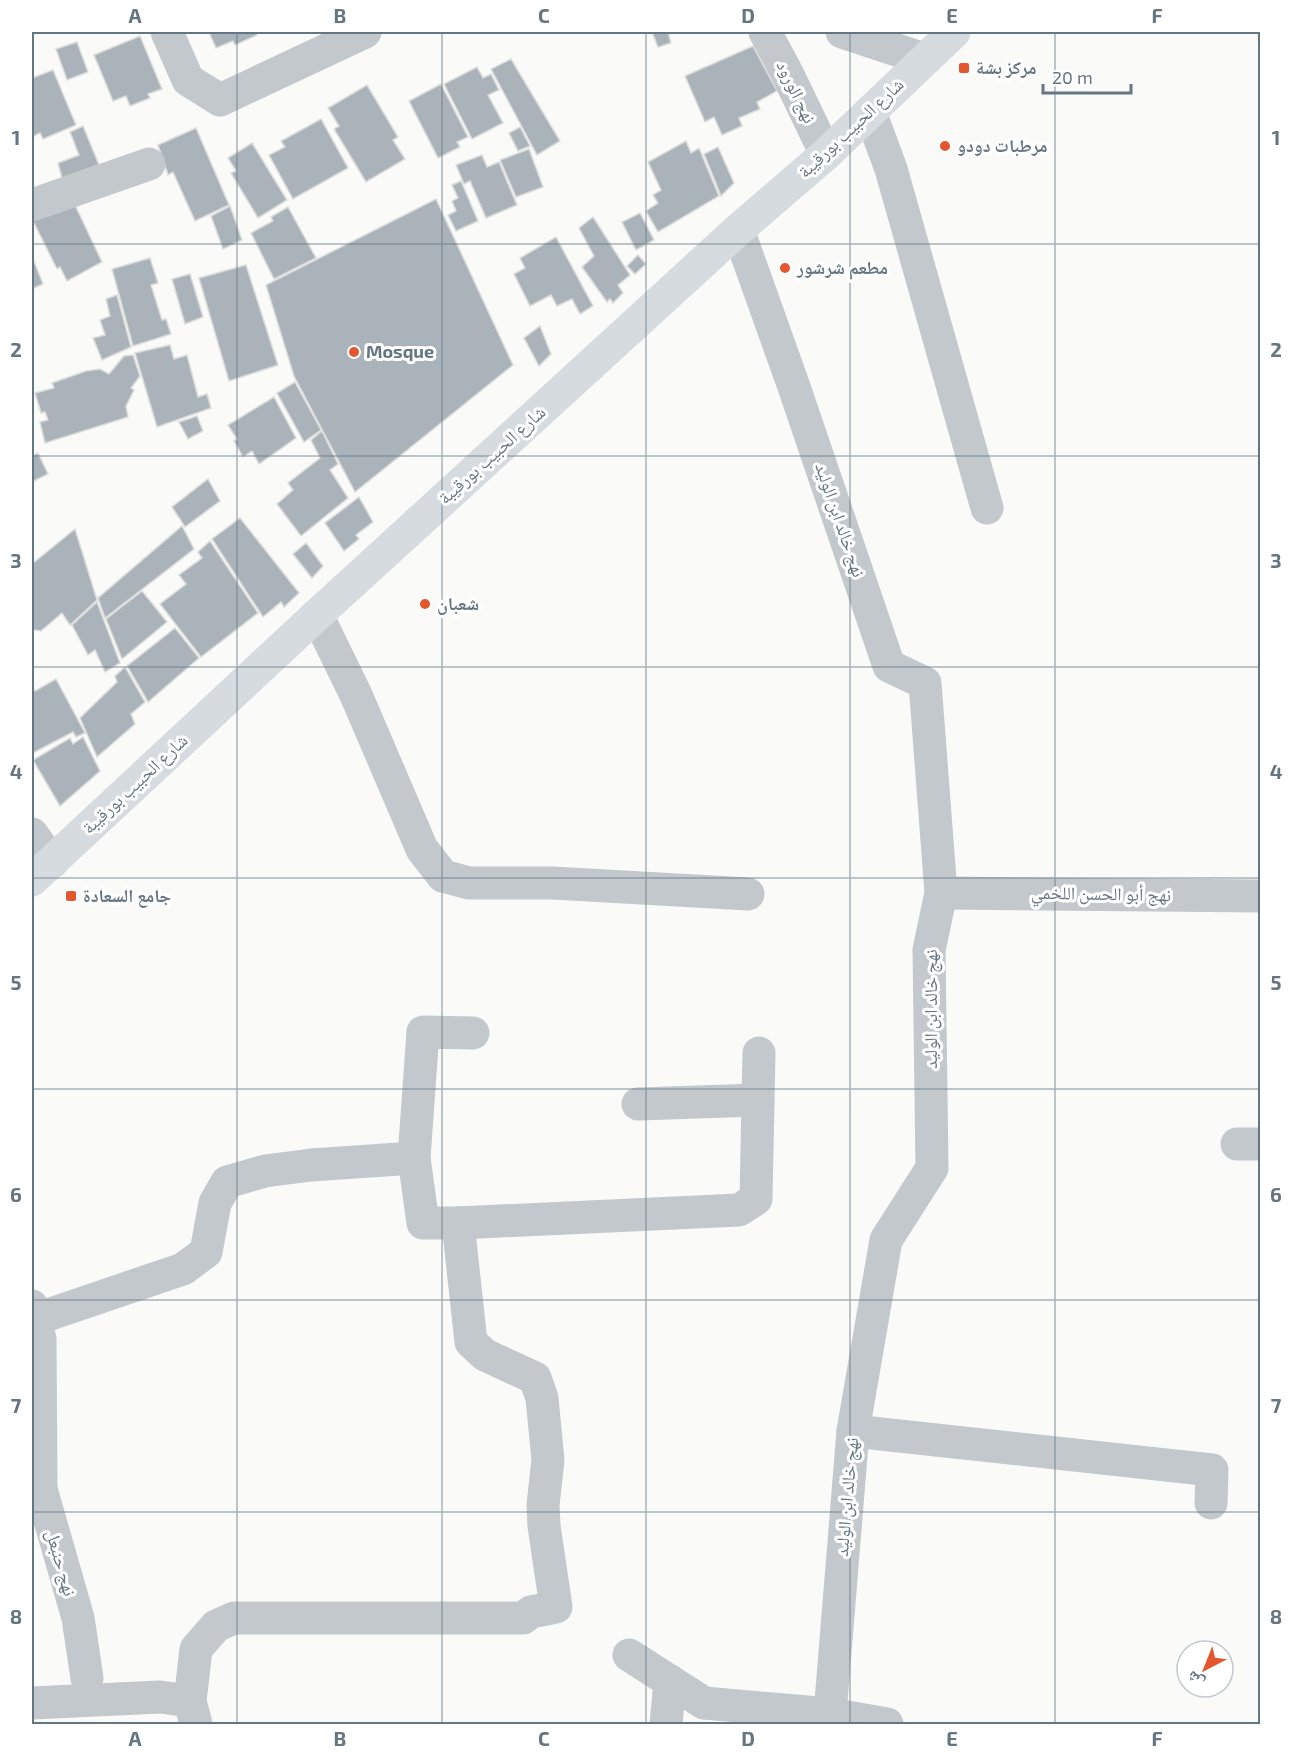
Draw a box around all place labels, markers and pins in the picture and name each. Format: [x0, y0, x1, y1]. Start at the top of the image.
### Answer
place label: مركز بشة [976, 56, 1036, 79]
marker: مركز بشة [957, 61, 971, 75]
place label: مرطبات دودو [957, 134, 1048, 157]
marker: مرطبات دودو [938, 139, 952, 153]
place label: مطعم شرشور [796, 256, 888, 280]
marker: مطعم شرشور [778, 261, 792, 275]
place label: Mosque [366, 340, 434, 362]
marker: Mosque [347, 345, 361, 359]
place label: شعبان [437, 592, 479, 615]
marker: شعبان [418, 597, 432, 611]
place label: جامع السعادة [83, 884, 171, 908]
marker: جامع السعادة [64, 889, 78, 903]

